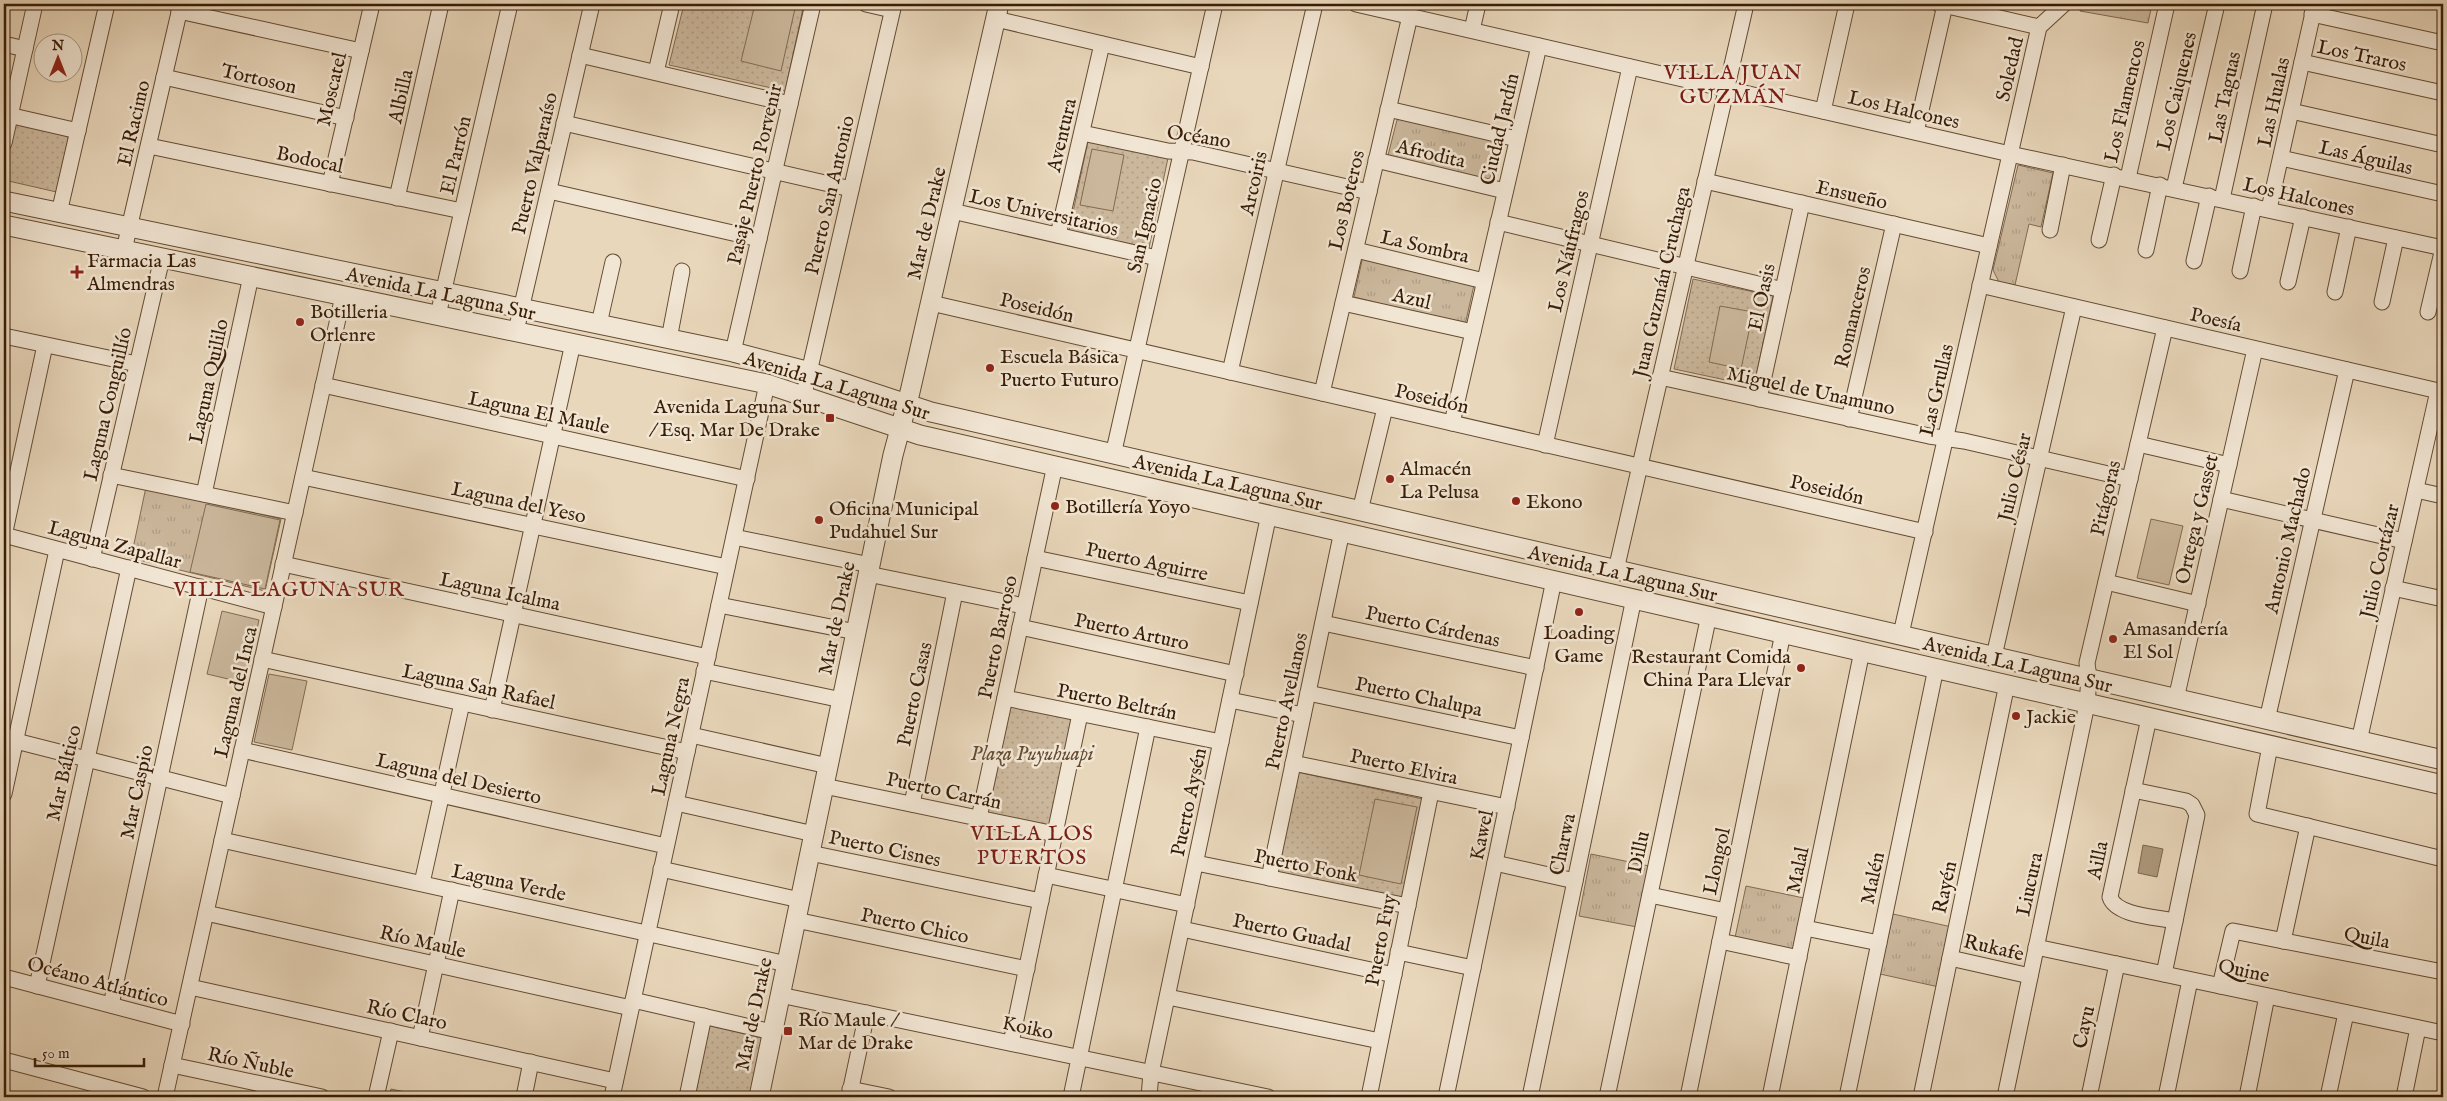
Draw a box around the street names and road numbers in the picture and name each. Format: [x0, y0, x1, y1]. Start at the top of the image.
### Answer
street label: Los Caiquenes [2152, 30, 2203, 153]
street label: Soledad [1991, 34, 2030, 104]
street label: Los Traros [2315, 35, 2409, 78]
street label: Los Flamencos [2099, 38, 2152, 165]
street label: Moscatel [312, 49, 353, 129]
street label: Las Taguas [2204, 49, 2247, 145]
street label: Las Hualas [2253, 55, 2296, 150]
street label: Tortoson [218, 59, 299, 100]
street label: Albilla [383, 67, 420, 127]
street label: Ciudad Jardín [1475, 70, 1526, 188]
street label: El Racimo [112, 78, 157, 169]
street label: Pasaje Puerto Porvenir [722, 81, 789, 267]
street label: Los Halcones [1845, 85, 1962, 135]
street label: Puerto Valparaíso [507, 90, 564, 237]
street label: Aventura [1042, 96, 1083, 176]
street label: El Parrón [435, 113, 478, 197]
street label: Puerto San Antonio [800, 113, 861, 277]
street label: Océano [1165, 120, 1233, 155]
street label: Afrodita [1393, 134, 1468, 175]
street label: Las Águilas [2316, 136, 2415, 181]
street label: Bodocal [274, 141, 346, 180]
street label: Los Boteros [1324, 148, 1371, 253]
street label: Arcoiris [1235, 149, 1274, 219]
street label: Mar de Drake [902, 164, 953, 282]
street label: Los Halcones [2240, 172, 2357, 222]
street label: San Ignacio [1122, 175, 1169, 276]
street label: Ensueño [1814, 175, 1890, 216]
street label: Los Universitarios [967, 184, 1121, 243]
street label: Juan Guzmán Cruchaga [1628, 184, 1697, 382]
street label: Los Náufragos [1543, 188, 1596, 315]
street label: La Sombra [1378, 225, 1472, 270]
street label: El Oasis [1743, 261, 1782, 333]
street label: Avenida La Laguna Sur [342, 262, 539, 327]
street label: Romanceros [1830, 264, 1877, 371]
street label: Azul [1389, 283, 1434, 316]
street label: Poseidón [997, 288, 1077, 329]
street label: Poesía [2187, 302, 2244, 339]
street label: Laguna Quililo [184, 316, 235, 446]
street label: Laguna Conguillío [79, 325, 138, 484]
street label: Las Grullas [1915, 341, 1960, 439]
street label: Avenida La Laguna Sur [739, 346, 933, 427]
street label: Miguel de Unamuno [1724, 361, 1897, 422]
street label: Poseidón [1392, 379, 1472, 420]
street label: Laguna El Maule [466, 386, 612, 441]
street label: Julio César [1993, 430, 2038, 526]
street label: Avenida La Laguna Sur [1130, 449, 1325, 518]
street label: Ortega y Gasset [2170, 452, 2225, 587]
street label: Pitágoras [2086, 458, 2127, 539]
street label: Antonio Machado [2259, 465, 2317, 617]
street label: Poseidón [1787, 470, 1867, 511]
street label: Laguna del Yeso [449, 477, 588, 530]
street label: Julio Cortázar [2355, 501, 2406, 623]
street label: Laguna Zapallar [45, 516, 185, 575]
street label: Puerto Aguirre [1083, 537, 1210, 588]
street label: Avenida La Laguna Sur [1525, 540, 1720, 609]
street label: Mar de Drake [813, 559, 862, 677]
street label: Laguna Icalma [437, 567, 563, 618]
street label: Puerto Barroso [973, 573, 1024, 701]
street label: Puerto Cárdenas [1363, 601, 1502, 654]
street label: Puerto Arturo [1072, 608, 1192, 657]
street label: Laguna del Inca [209, 624, 264, 760]
street label: Puerto Avellanos [1261, 630, 1314, 772]
street label: Avenida La Laguna Sur [1920, 631, 2115, 700]
street label: Puerto Casas [892, 640, 939, 749]
street label: Laguna San Rafael [400, 659, 558, 716]
street label: Puerto Chalupa [1353, 672, 1485, 723]
street label: Laguna Negra [647, 674, 696, 798]
street label: Puerto Beltrán [1055, 679, 1179, 726]
street label: Mar Báltico [41, 723, 88, 824]
street label: Mar Caspio [115, 743, 160, 842]
street label: Puerto Elvira [1347, 744, 1460, 791]
street label: Puerto Aysén [1166, 746, 1213, 859]
street label: Laguna del Desierto [373, 748, 544, 811]
street label: Puerto Carrán [884, 767, 1004, 816]
street label: Kawel [1465, 807, 1500, 863]
street label: Charwa [1545, 811, 1582, 878]
street label: Puerto Cisnes [826, 825, 943, 874]
street label: Llongol [1698, 825, 1737, 897]
street label: Dillu [1623, 829, 1656, 876]
street label: Ailla [2082, 839, 2115, 883]
street label: Puerto Fonk [1252, 844, 1360, 889]
street label: Malal [1781, 844, 1816, 896]
street label: Malén [1856, 850, 1891, 907]
street label: Liucura [2012, 850, 2050, 919]
street label: Rayén [1928, 858, 1963, 916]
street label: Laguna Verde [449, 859, 568, 908]
street label: Puerto Fuy [1360, 892, 1403, 988]
street label: Puerto Chico [858, 903, 971, 950]
street label: Puerto Guadal [1230, 909, 1354, 958]
street label: Río Maule [377, 920, 468, 965]
street label: Quila [2342, 922, 2392, 955]
street label: Rukafe [1961, 929, 2026, 968]
street label: Océano Atlántico [24, 952, 171, 1013]
street label: Quine [2216, 954, 2272, 989]
street label: Mar de Drake [730, 955, 779, 1073]
street label: Río Claro [364, 995, 450, 1036]
street label: Cayu [2068, 1004, 2101, 1051]
street label: Koiko [1000, 1011, 1056, 1046]
street label: Río Ñuble [205, 1042, 296, 1085]

